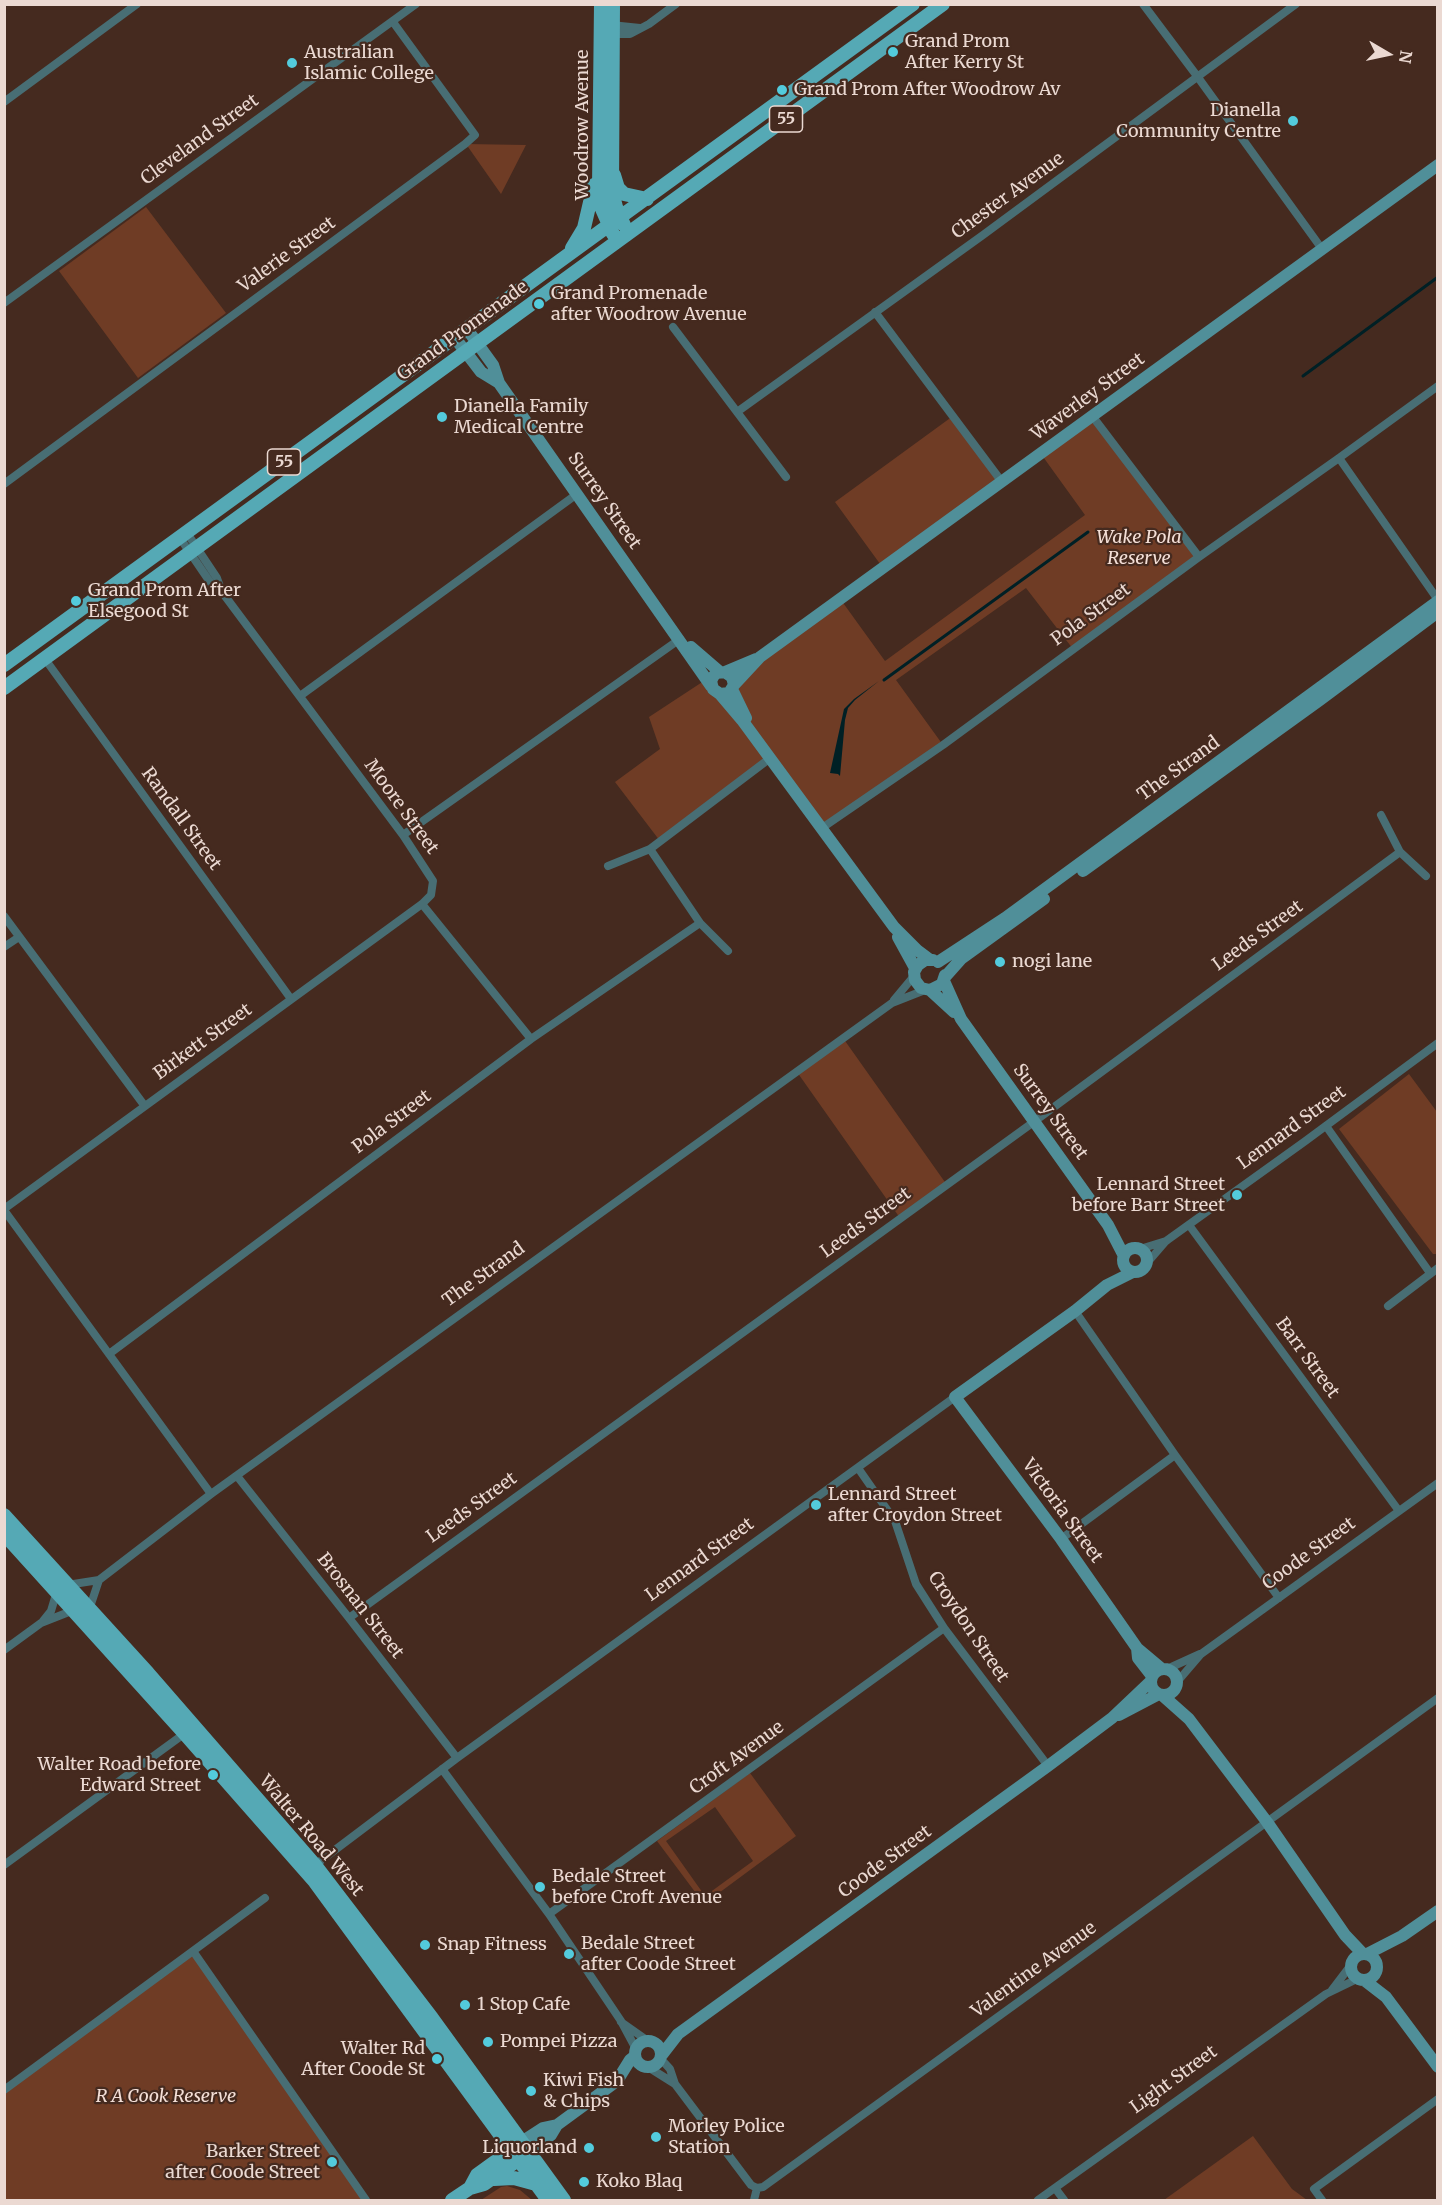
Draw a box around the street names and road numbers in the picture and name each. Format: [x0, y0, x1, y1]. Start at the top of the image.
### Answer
street label: Woodrow Avenue [572, 50, 594, 200]
street label: Cleveland Street [137, 90, 263, 190]
road number: 55 [770, 106, 802, 132]
street label: Chester Avenue [948, 148, 1068, 244]
street label: Valerie Street [234, 213, 340, 297]
street label: Grand Promenade [393, 276, 533, 386]
street label: Waverley Street [1027, 349, 1149, 445]
street label: Surrey Street [563, 448, 645, 554]
road number: 55 [268, 449, 300, 475]
street label: Pola Street [1047, 579, 1135, 651]
street label: The Strand [1134, 732, 1224, 806]
street label: Moore Street [359, 755, 443, 859]
street label: Randall Street [136, 763, 226, 875]
street label: Leeds Street [1209, 896, 1307, 976]
street label: Birkett Street [150, 999, 256, 1085]
street label: Surrey Street [1008, 1060, 1092, 1164]
street label: Lennard Street [1234, 1082, 1350, 1174]
street label: Pola Street [349, 1086, 435, 1158]
street label: Leeds Street [817, 1183, 915, 1263]
street label: The Strand [439, 1238, 529, 1312]
street label: Barr Street [1271, 1314, 1343, 1402]
street label: Victoria Street [1017, 1455, 1107, 1567]
street label: Leeds Street [423, 1468, 521, 1548]
street label: Coode Street [1258, 1513, 1360, 1595]
street label: Lennard Street [642, 1514, 758, 1606]
street label: Brosnan Street [312, 1549, 408, 1663]
street label: Croydon Street [923, 1568, 1013, 1686]
street label: Croft Avenue [686, 1717, 788, 1799]
street label: Walter Road West [254, 1771, 368, 1901]
street label: Coode Street [834, 1821, 936, 1903]
street label: Valentine Avenue [967, 1917, 1101, 2023]
street label: Light Street [1127, 2041, 1221, 2119]

